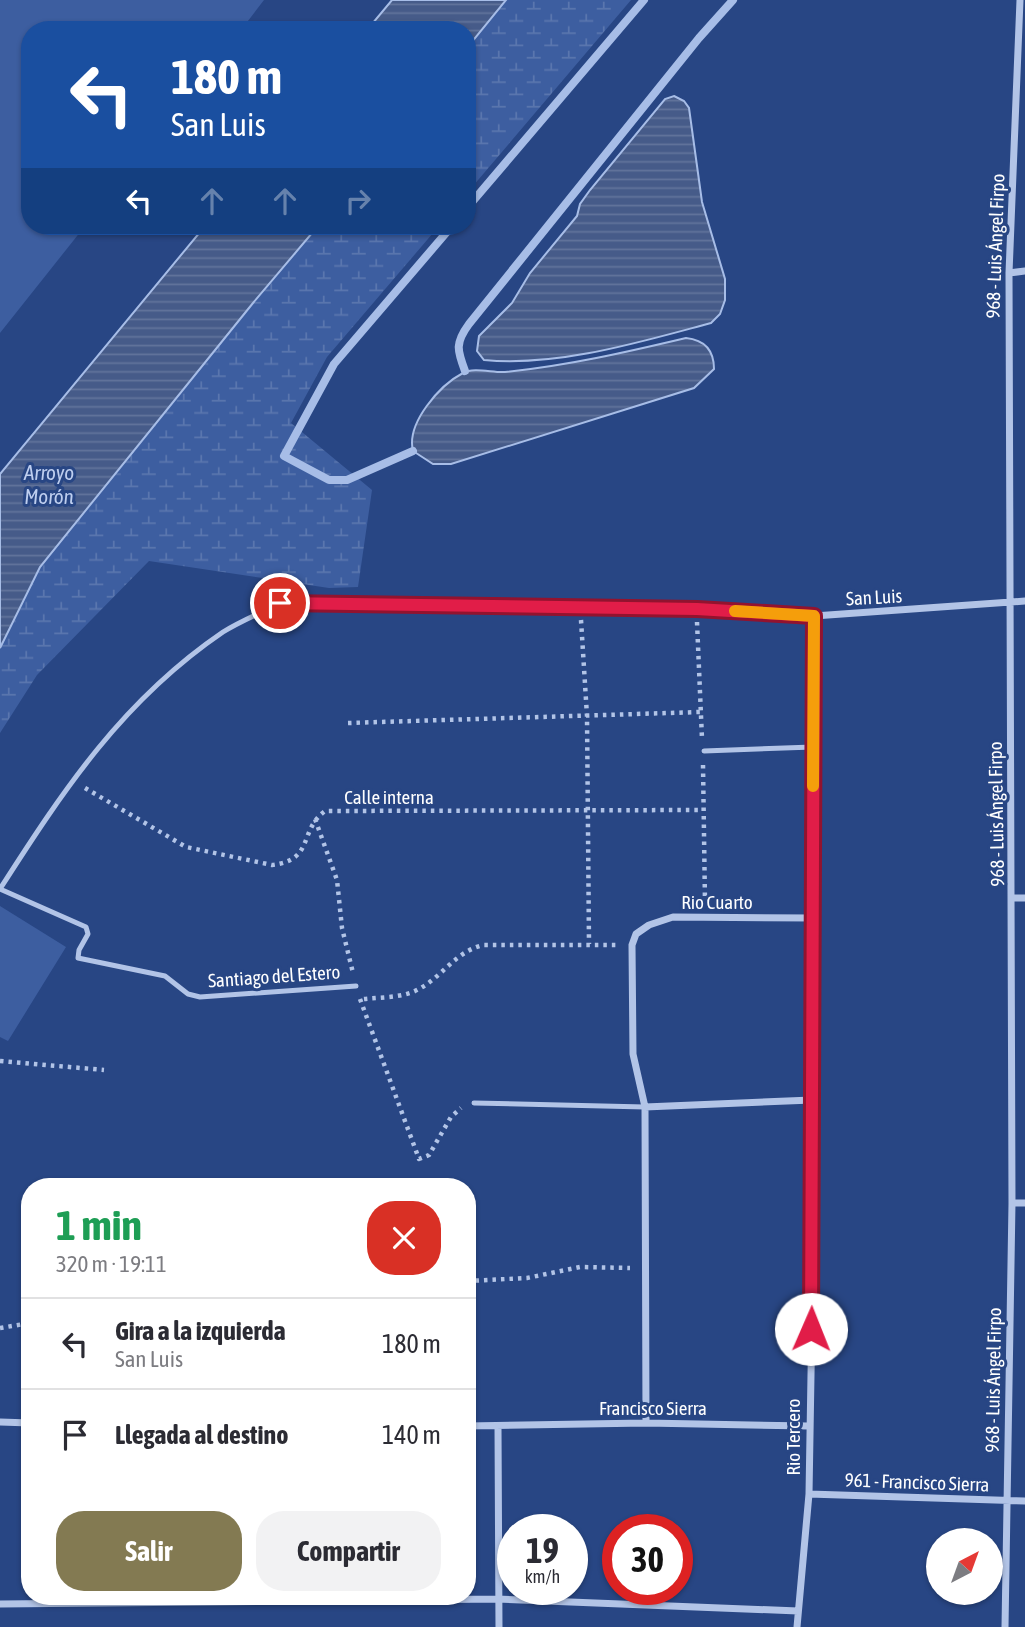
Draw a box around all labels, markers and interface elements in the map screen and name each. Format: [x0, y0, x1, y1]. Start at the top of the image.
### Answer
text: 180 m [171, 48, 282, 104]
icon: left [56, 49, 147, 140]
text: San Luis [171, 106, 266, 143]
street label: 968 - Luis Ángel Firpo [981, 173, 1009, 319]
icon: left [120, 182, 158, 220]
icon: ahead [193, 182, 231, 220]
icon: ahead [266, 182, 304, 220]
icon: right [339, 182, 377, 220]
water label: Arroyo Morón [23, 460, 74, 508]
pin [250, 573, 310, 633]
icon: arrive [261, 584, 299, 622]
street label: San Luis [845, 585, 903, 609]
street label: 968 - Luis Ángel Firpo [984, 741, 1008, 887]
street label: Calle interna [344, 786, 434, 808]
street label: Rio Cuarto [681, 891, 753, 913]
street label: Santiago del Estero [207, 960, 341, 992]
text: 1 min [56, 1201, 142, 1249]
button: close [367, 1201, 441, 1275]
text: 320 m · 19:11 [56, 1251, 167, 1277]
position arrow [774, 1292, 848, 1366]
street label: 968 - Luis Ángel Firpo [981, 1307, 1005, 1453]
text: Gira a la izquierda [115, 1316, 286, 1346]
icon: left [56, 1325, 94, 1363]
text: 180 m [382, 1329, 441, 1359]
text: San Luis [115, 1346, 183, 1372]
street label: Francisco Sierra [599, 1397, 707, 1419]
street label: Rio Tercero [782, 1398, 804, 1476]
icon: arrive [56, 1416, 94, 1454]
text: Llegada al destino [115, 1420, 288, 1450]
text: 140 m [382, 1420, 441, 1450]
street label: 961 - Francisco Sierra [844, 1468, 990, 1496]
button: Salir [56, 1511, 242, 1591]
button: Compartir [256, 1511, 441, 1591]
speed limit sign: 30 [602, 1514, 693, 1605]
north arrow [926, 1528, 1003, 1605]
map controls [926, 1528, 1003, 1605]
text: 19 [526, 1530, 559, 1570]
text: km/h [525, 1566, 560, 1587]

